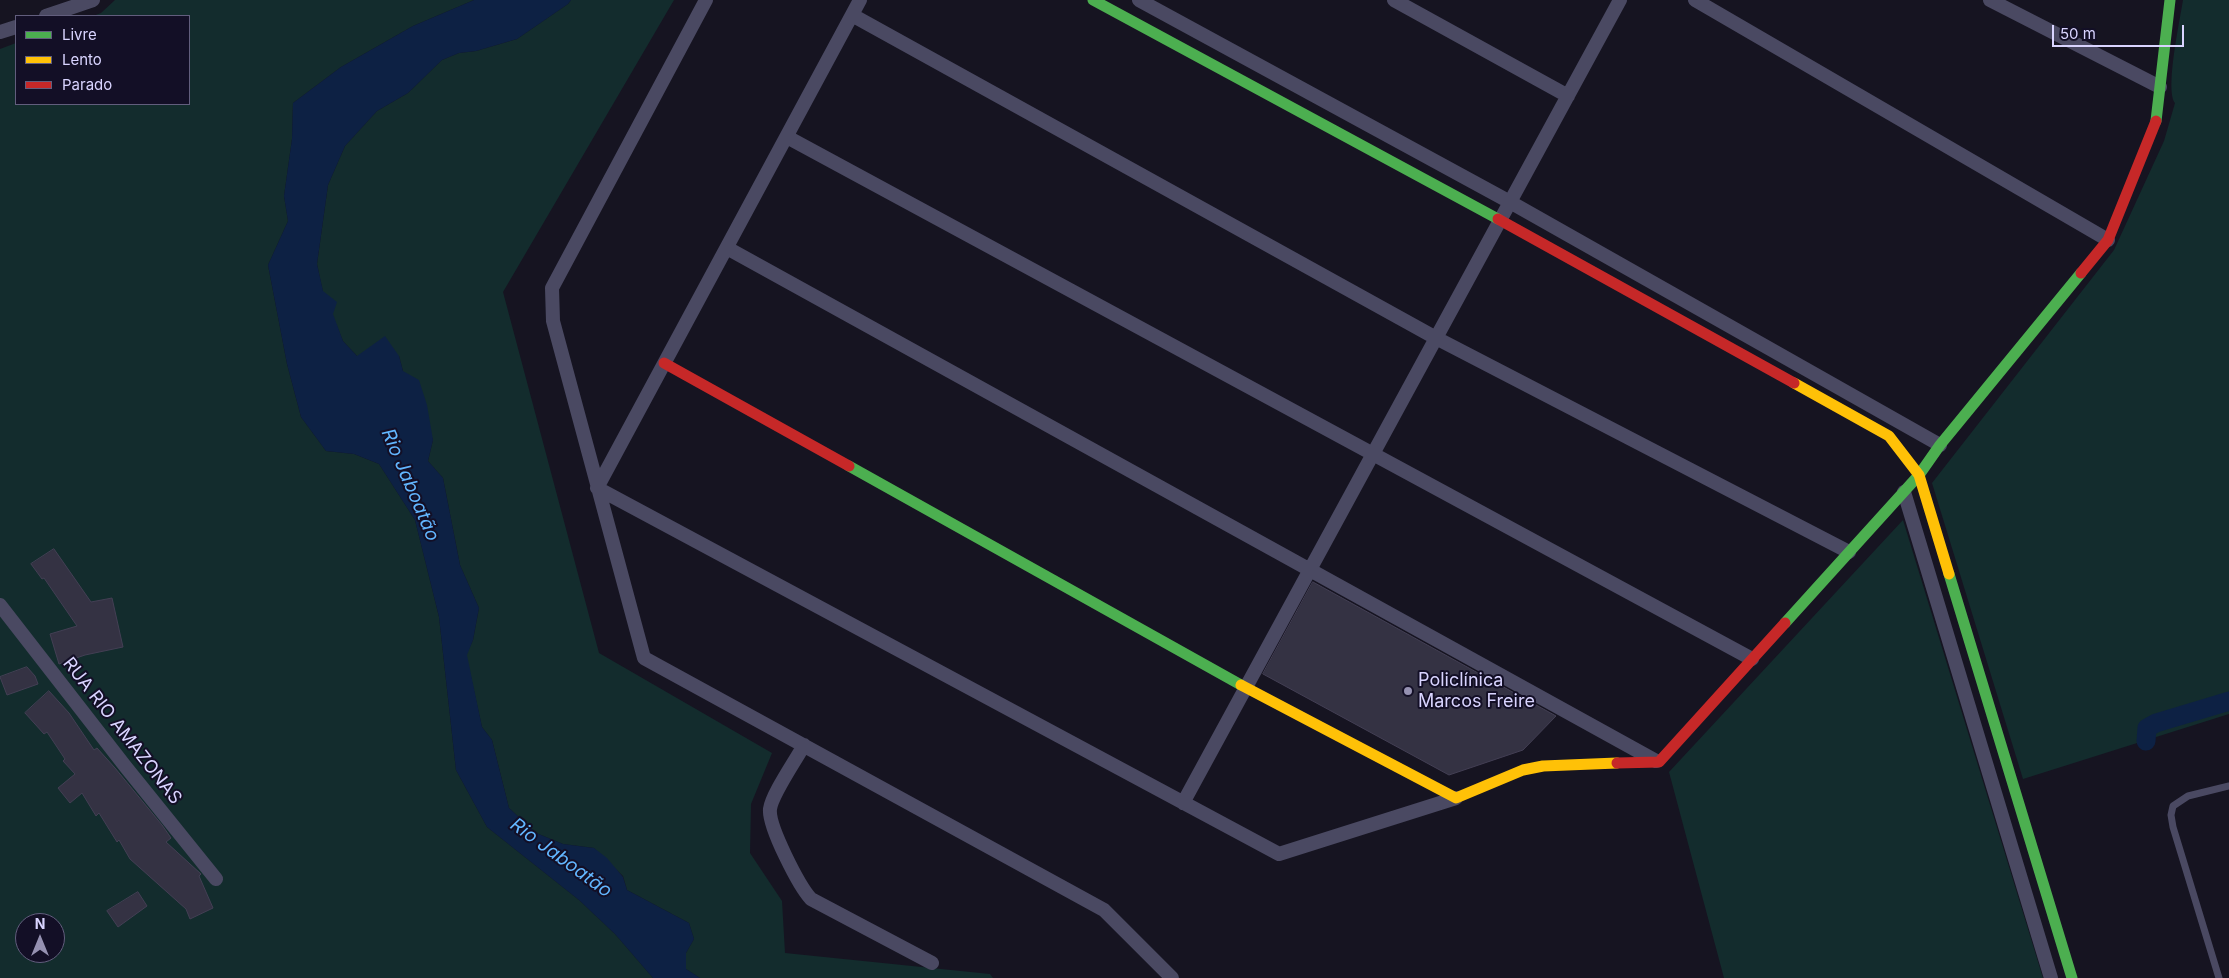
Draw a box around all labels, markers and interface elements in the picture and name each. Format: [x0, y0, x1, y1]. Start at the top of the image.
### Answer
legend [15, 15, 190, 105]
scale bar [2054, 15, 2186, 47]
text: 50 m [2060, 24, 2096, 43]
text: Livre [62, 25, 97, 44]
text: Lento [62, 50, 102, 69]
text: Parado [62, 75, 112, 94]
water label: Rio Jaboatão [376, 425, 444, 545]
street label: RUA RIO AMAZONAS [58, 653, 186, 809]
place label: Policlínica Marcos Freire [1418, 670, 1535, 712]
marker: Policlínica Marcos Freire [1402, 685, 1414, 697]
water label: Rio Jaboatão [506, 813, 616, 903]
north arrow [15, 913, 65, 963]
text: N [35, 915, 45, 932]

